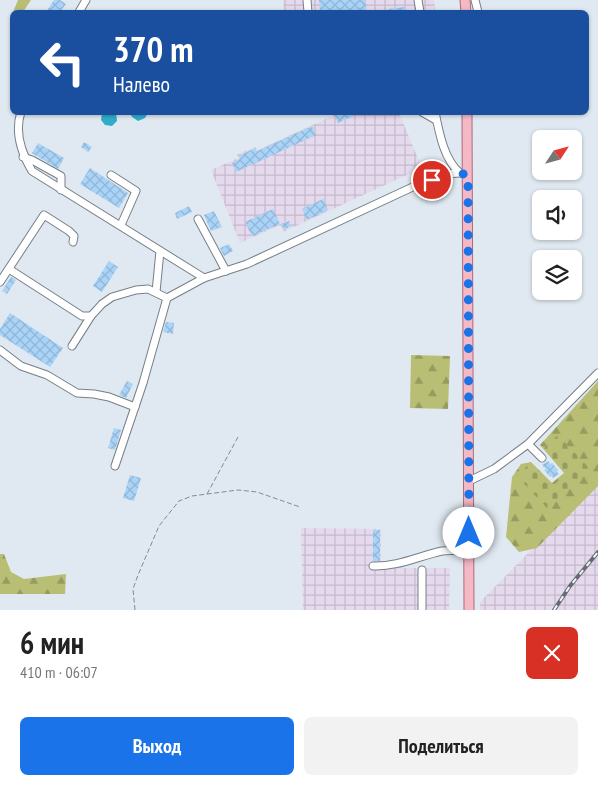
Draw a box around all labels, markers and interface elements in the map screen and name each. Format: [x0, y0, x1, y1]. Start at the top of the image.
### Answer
text: 370 m [113, 26, 194, 72]
icon: left [30, 30, 95, 95]
text: Налево [113, 70, 170, 98]
north arrow [532, 130, 582, 180]
map controls [532, 130, 582, 300]
pin [411, 159, 453, 201]
icon: arrive [418, 166, 446, 194]
button: sound [532, 190, 582, 240]
button: layers [532, 250, 582, 300]
position arrow [442, 506, 494, 558]
text: 6 мин [20, 623, 84, 662]
button: close [526, 627, 578, 679]
text: 410 m · 06:07 [20, 662, 98, 682]
button: Выход [20, 717, 294, 775]
button: Поделиться [304, 717, 578, 775]

